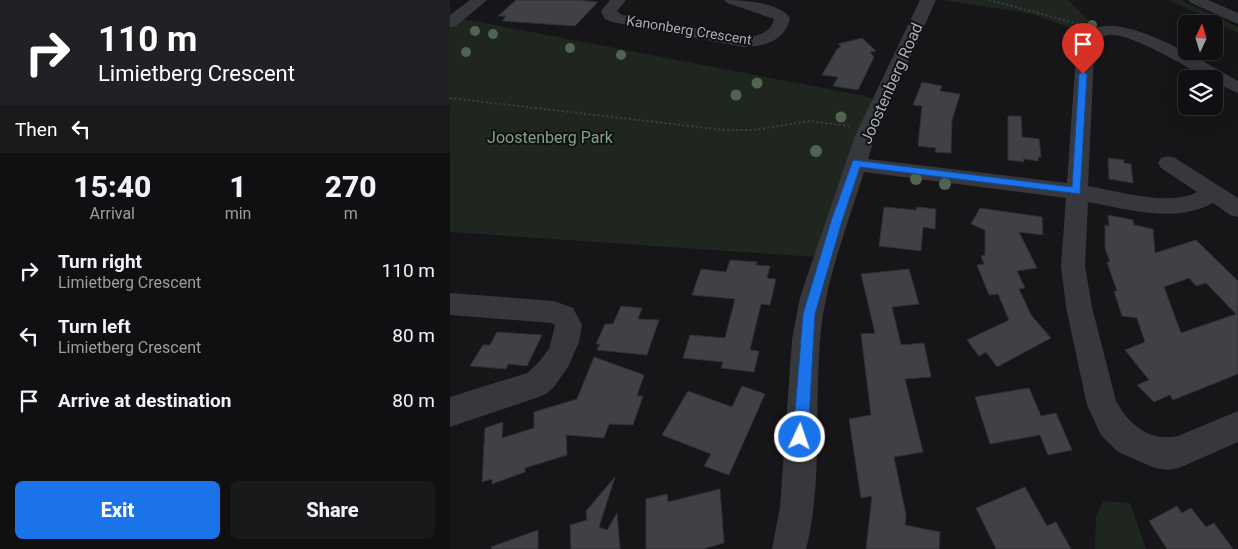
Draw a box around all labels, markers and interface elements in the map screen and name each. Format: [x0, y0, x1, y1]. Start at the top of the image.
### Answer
street label: Kanonberg Crescent [625, 12, 753, 48]
north arrow [1178, 15, 1222, 60]
map controls [1178, 15, 1223, 115]
text: 110 m [98, 19, 197, 60]
icon: right [15, 20, 80, 85]
street label: Joostenberg Road [856, 20, 927, 147]
pin [1062, 23, 1104, 74]
icon: arrive [1069, 30, 1097, 58]
text: Limietberg Crescent [98, 61, 295, 86]
button: layers [1178, 70, 1223, 115]
icon: left [67, 115, 95, 143]
text: Then [15, 118, 57, 141]
park label: Joostenberg Park [487, 128, 614, 147]
text: 15:40 [73, 169, 151, 204]
text: 1 [229, 169, 247, 204]
text: 270 [325, 169, 377, 204]
text: Arrival [90, 204, 135, 223]
text: min [225, 204, 251, 223]
text: m [344, 204, 358, 223]
text: Turn right [58, 250, 142, 273]
icon: right [15, 257, 43, 285]
text: 110 m [382, 259, 435, 282]
text: Limietberg Crescent [58, 273, 201, 292]
text: Turn left [58, 315, 131, 338]
icon: left [15, 322, 43, 350]
text: 80 m [392, 324, 435, 347]
text: Limietberg Crescent [58, 338, 201, 357]
icon: arrive [15, 387, 43, 415]
text: Arrive at destination [58, 389, 231, 412]
text: 80 m [392, 389, 435, 412]
position arrow [773, 410, 825, 462]
button: Exit [15, 481, 220, 539]
button: Share [230, 481, 435, 539]

